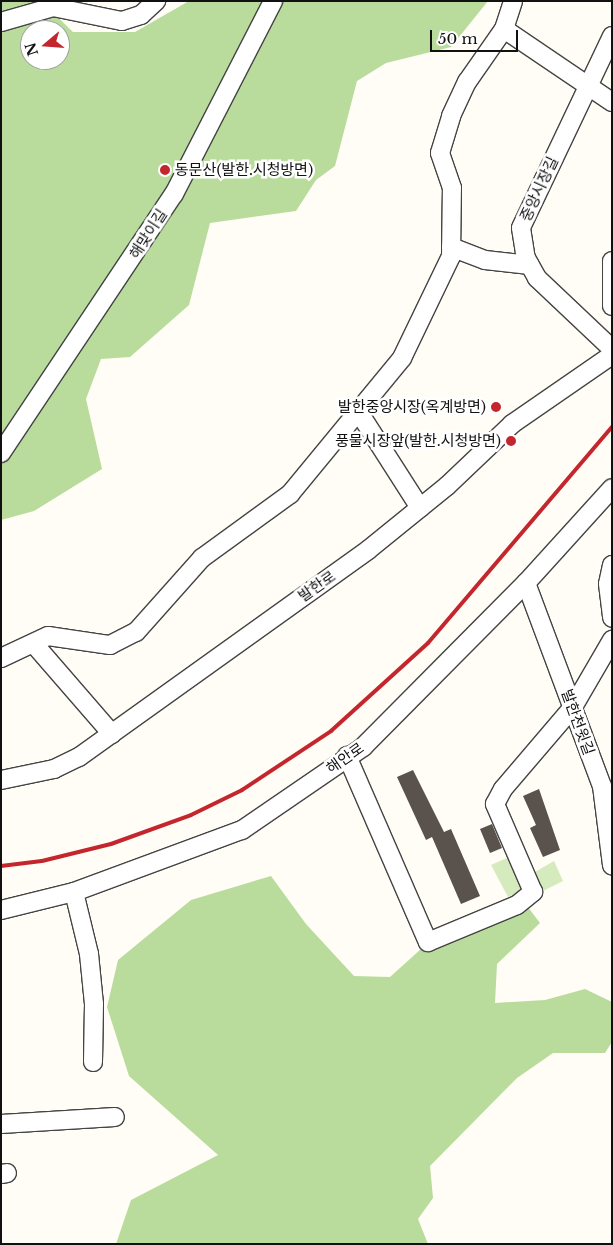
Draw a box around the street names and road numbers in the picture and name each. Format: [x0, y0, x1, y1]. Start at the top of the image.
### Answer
street label: 중앙시장길 [516, 154, 562, 224]
street label: 해맞이길 [125, 206, 171, 262]
street label: 발한로 [295, 567, 339, 605]
street label: 발한천윗길 [558, 687, 598, 757]
street label: 해안로 [323, 739, 367, 777]

